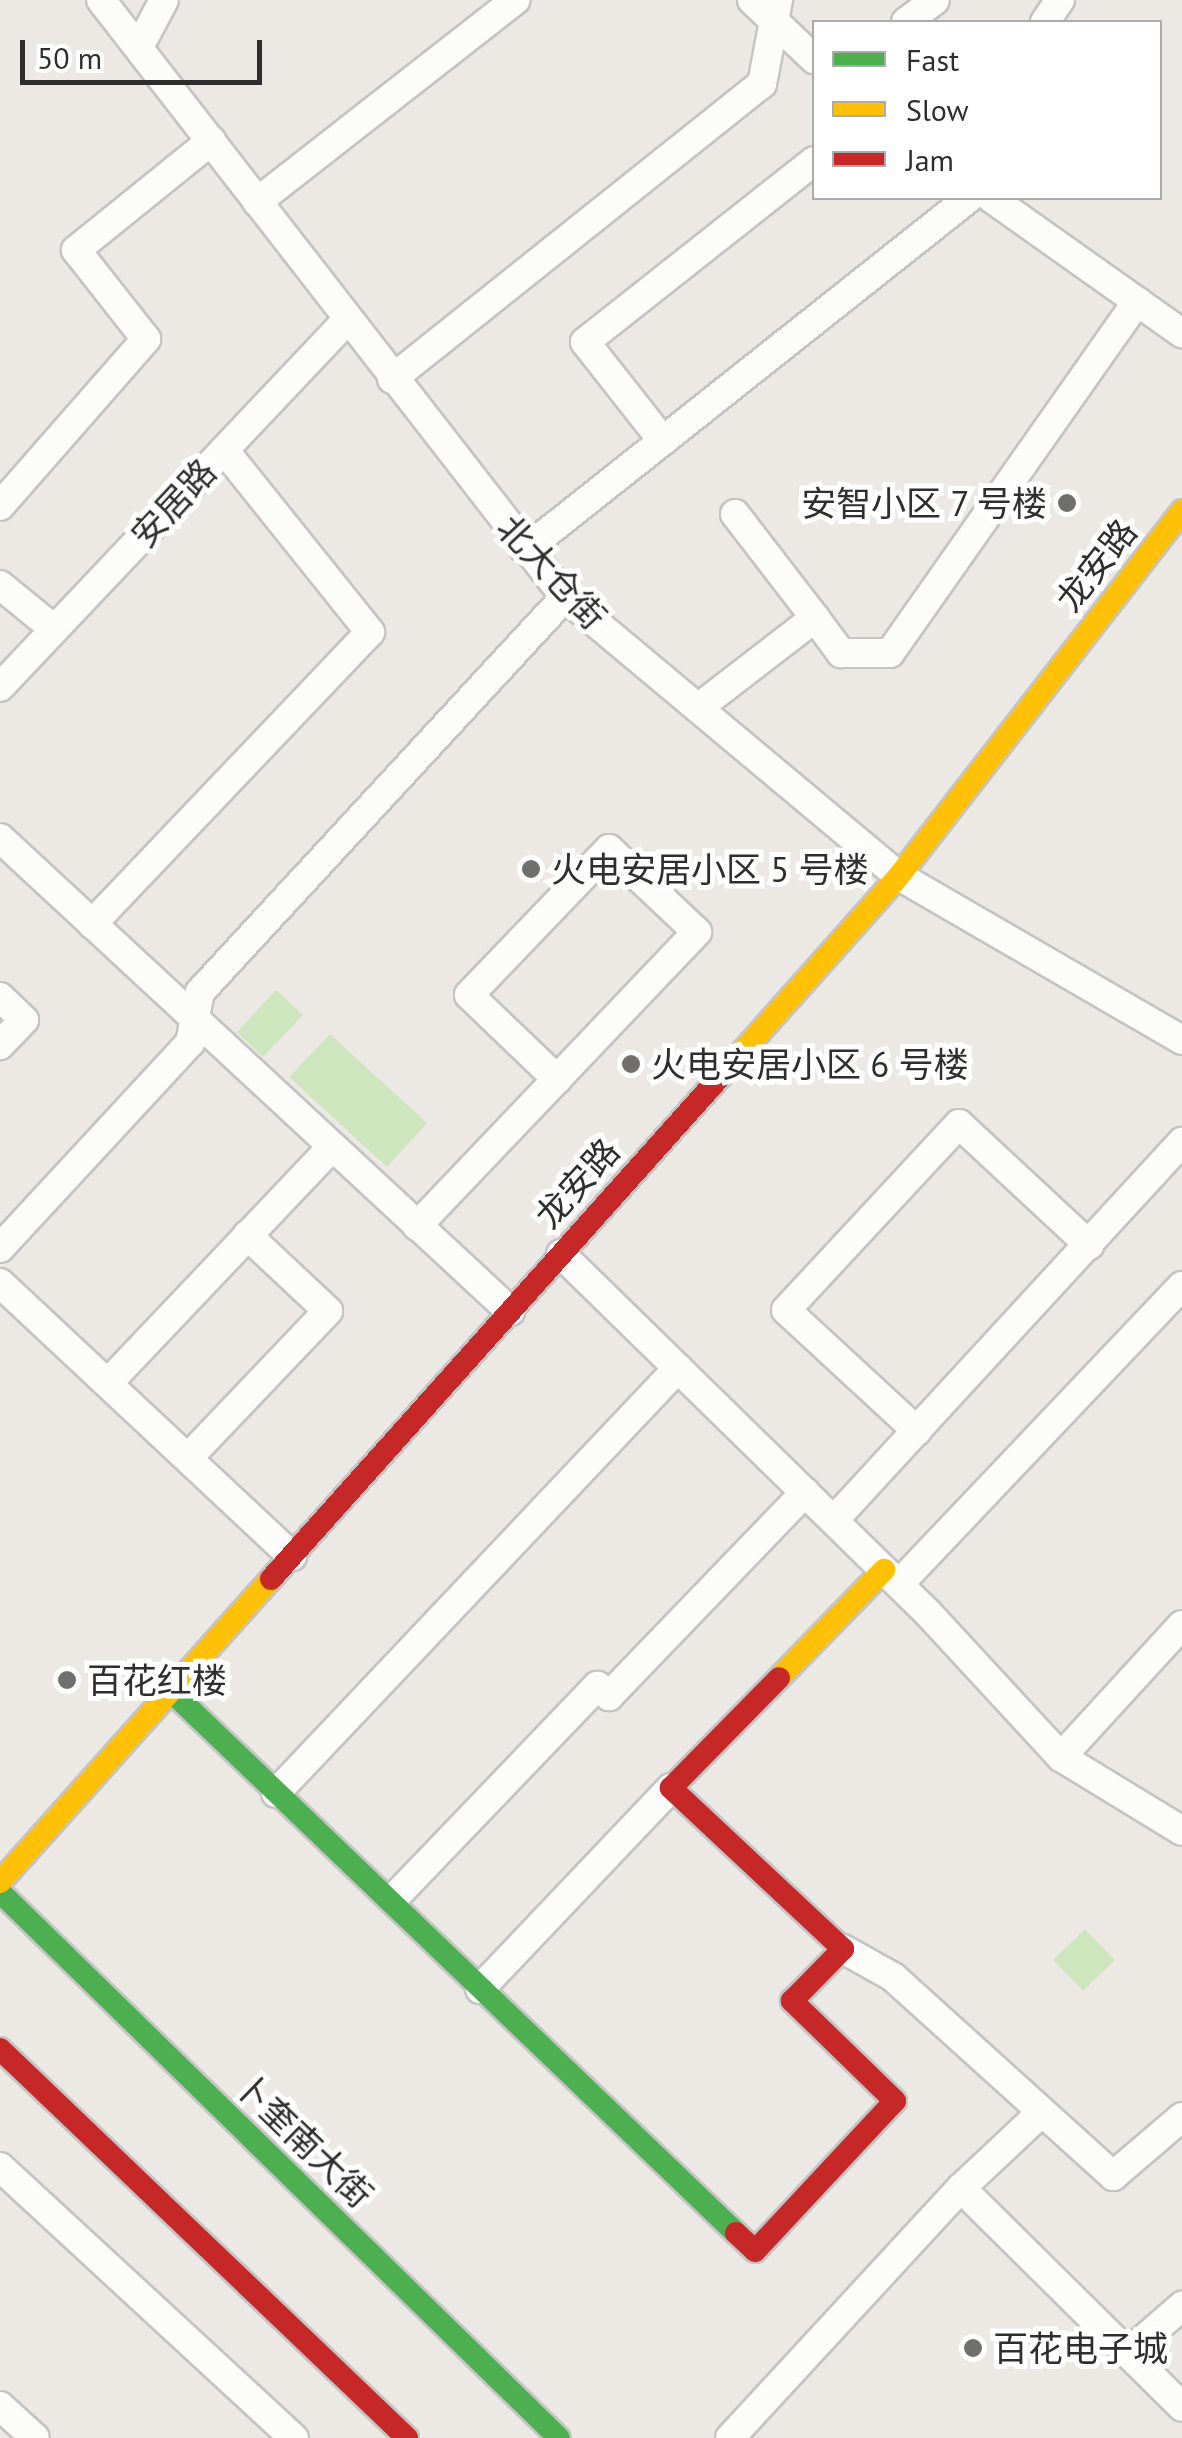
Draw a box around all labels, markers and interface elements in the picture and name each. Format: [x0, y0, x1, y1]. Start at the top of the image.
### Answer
scale bar [25, 20, 268, 82]
legend [812, 20, 1162, 200]
text: 50 m [37, 38, 102, 77]
text: Fast [906, 40, 959, 79]
text: Slow [906, 90, 969, 129]
text: Jam [906, 140, 954, 179]
street label: 安居路 [122, 450, 224, 556]
place label: 安智小区 7 号楼 [799, 482, 1047, 524]
marker: 安智小区 7 号楼 [1056, 492, 1078, 514]
street label: 北大仓街 [489, 506, 615, 638]
street label: 龙安路 [1047, 511, 1145, 619]
place label: 火电安居小区 5 号楼 [551, 848, 869, 890]
marker: 火电安居小区 5 号楼 [520, 858, 542, 880]
place label: 火电安居小区 6 号楼 [651, 1043, 969, 1085]
marker: 火电安居小区 6 号楼 [620, 1053, 642, 1075]
street label: 龙安路 [526, 1130, 628, 1236]
place label: 百花红楼 [87, 1659, 227, 1701]
marker: 百花红楼 [56, 1669, 78, 1691]
street label: 卜奎南大街 [226, 2064, 382, 2216]
place label: 百花电子城 [993, 2327, 1168, 2369]
marker: 百花电子城 [962, 2337, 984, 2359]

